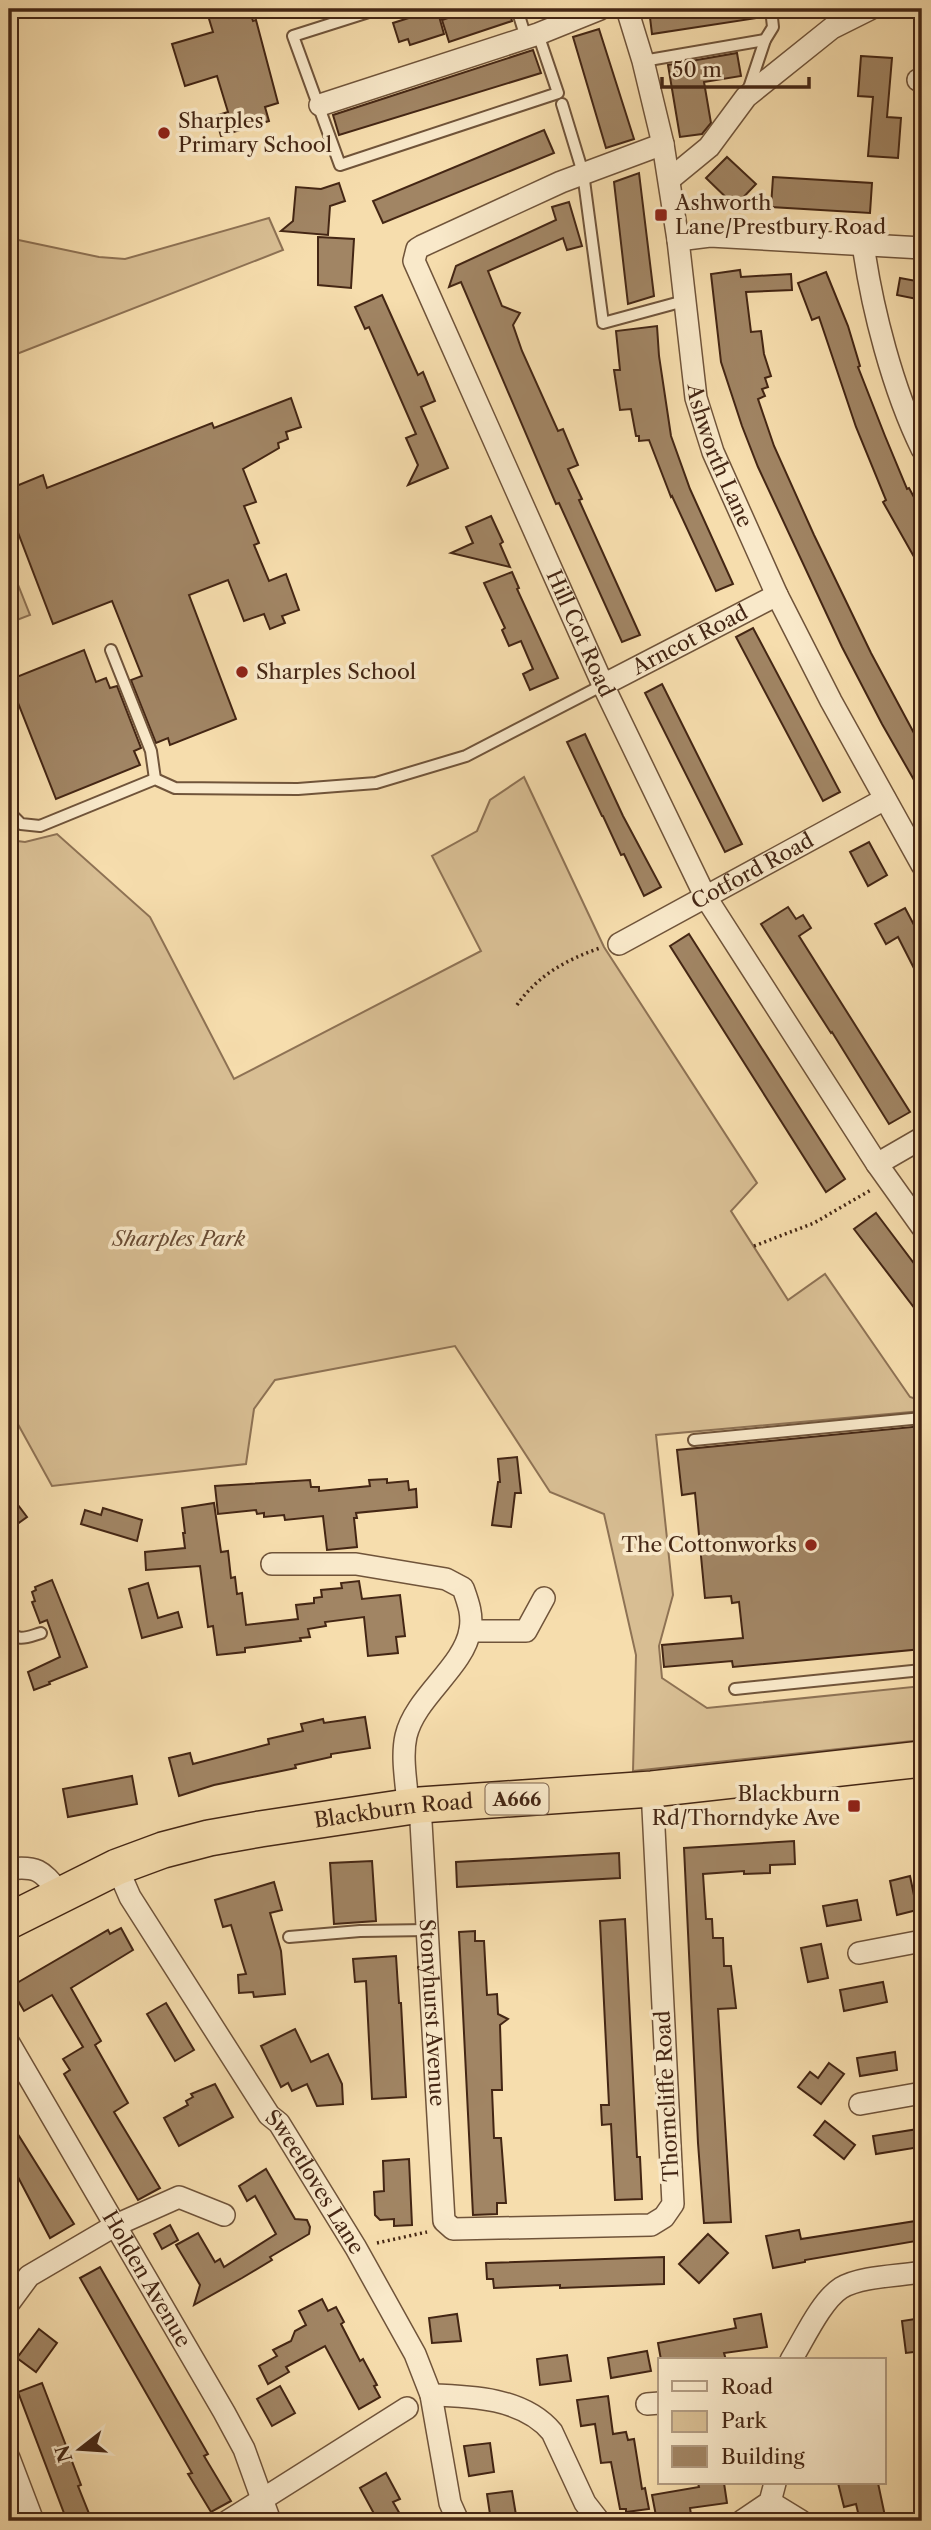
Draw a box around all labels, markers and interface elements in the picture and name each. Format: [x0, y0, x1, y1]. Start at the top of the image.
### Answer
scale bar [662, 46, 808, 90]
text: 50 m [672, 57, 722, 82]
place label: Sharples Primary School [178, 108, 332, 157]
marker: Sharples Primary School [156, 125, 172, 141]
place label: Ashworth Lane/Prestbury Road [674, 190, 886, 239]
marker: Ashworth Lane/Prestbury Road [653, 207, 669, 223]
street label: Ashworth Lane [682, 382, 758, 531]
street label: Hill Cot Road [541, 566, 620, 701]
street label: Arncot Road [627, 599, 752, 680]
place label: Sharples School [256, 659, 416, 684]
marker: Sharples School [234, 664, 250, 680]
street label: Cotford Road [687, 827, 818, 914]
park label: Sharples Park [111, 1226, 246, 1251]
place label: The Cottonworks [622, 1532, 797, 1557]
marker: The Cottonworks [803, 1537, 819, 1553]
place label: Blackburn Rd/Thorndyke Ave [652, 1781, 840, 1830]
road number: A666 [486, 1784, 548, 1814]
street label: Blackburn Road [312, 1788, 474, 1833]
marker: Blackburn Rd/Thorndyke Ave [846, 1798, 862, 1814]
street label: Stonyhurst Avenue [415, 1918, 450, 2107]
street label: Thorncliffe Road [650, 2010, 683, 2182]
street label: Sweetloves Lane [261, 2104, 370, 2259]
street label: Holden Avenue [97, 2206, 196, 2351]
legend [658, 2358, 886, 2484]
text: Road [721, 2374, 773, 2399]
text: Park [721, 2408, 767, 2433]
north arrow [46, 2414, 116, 2484]
text: N [51, 2443, 78, 2465]
text: Building [721, 2444, 806, 2469]

